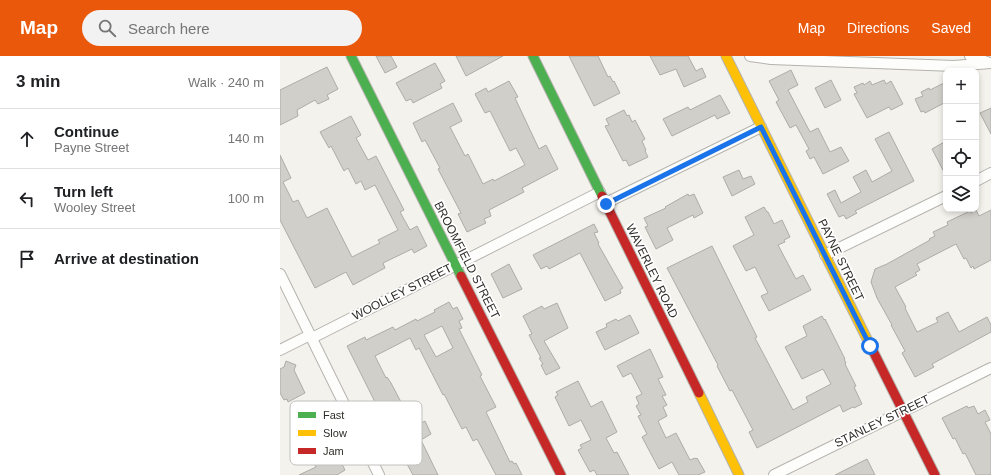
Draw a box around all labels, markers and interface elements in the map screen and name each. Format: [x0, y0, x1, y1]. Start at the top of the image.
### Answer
search box [82, 10, 362, 46]
text: Map [20, 17, 58, 38]
icon: search [96, 17, 118, 39]
text: Search here [128, 20, 210, 37]
text: Map [798, 20, 825, 36]
text: Directions [847, 20, 909, 36]
text: Saved [931, 20, 971, 36]
map controls [943, 68, 979, 212]
button: + [943, 68, 979, 104]
text: 3 min [16, 72, 60, 91]
text: Walk · 240 m [188, 75, 264, 90]
button: − [943, 104, 979, 140]
text: Continue [54, 123, 119, 140]
icon: ahead [16, 128, 38, 150]
text: 140 m [228, 131, 264, 146]
text: Payne Street [54, 140, 129, 155]
button: locate [943, 140, 979, 176]
button: layers [943, 176, 979, 212]
text: Turn left [54, 183, 113, 200]
icon: left [16, 188, 38, 210]
text: 100 m [228, 191, 264, 206]
route end [597, 195, 615, 213]
street label: BROOMFIELD STREET [431, 199, 503, 322]
text: Wooley Street [54, 200, 135, 215]
street label: PAYNE STREET [815, 217, 867, 304]
street label: WAVERLEY ROAD [623, 222, 681, 321]
icon: arrive [16, 248, 38, 270]
text: Arrive at destination [54, 250, 199, 267]
street label: WOOLLEY STREET [350, 261, 455, 323]
route start [861, 337, 879, 355]
street label: STANLEY STREET [832, 392, 933, 450]
legend [290, 401, 422, 465]
text: Fast [323, 409, 344, 421]
text: Slow [323, 427, 347, 439]
text: Jam [323, 445, 344, 457]

